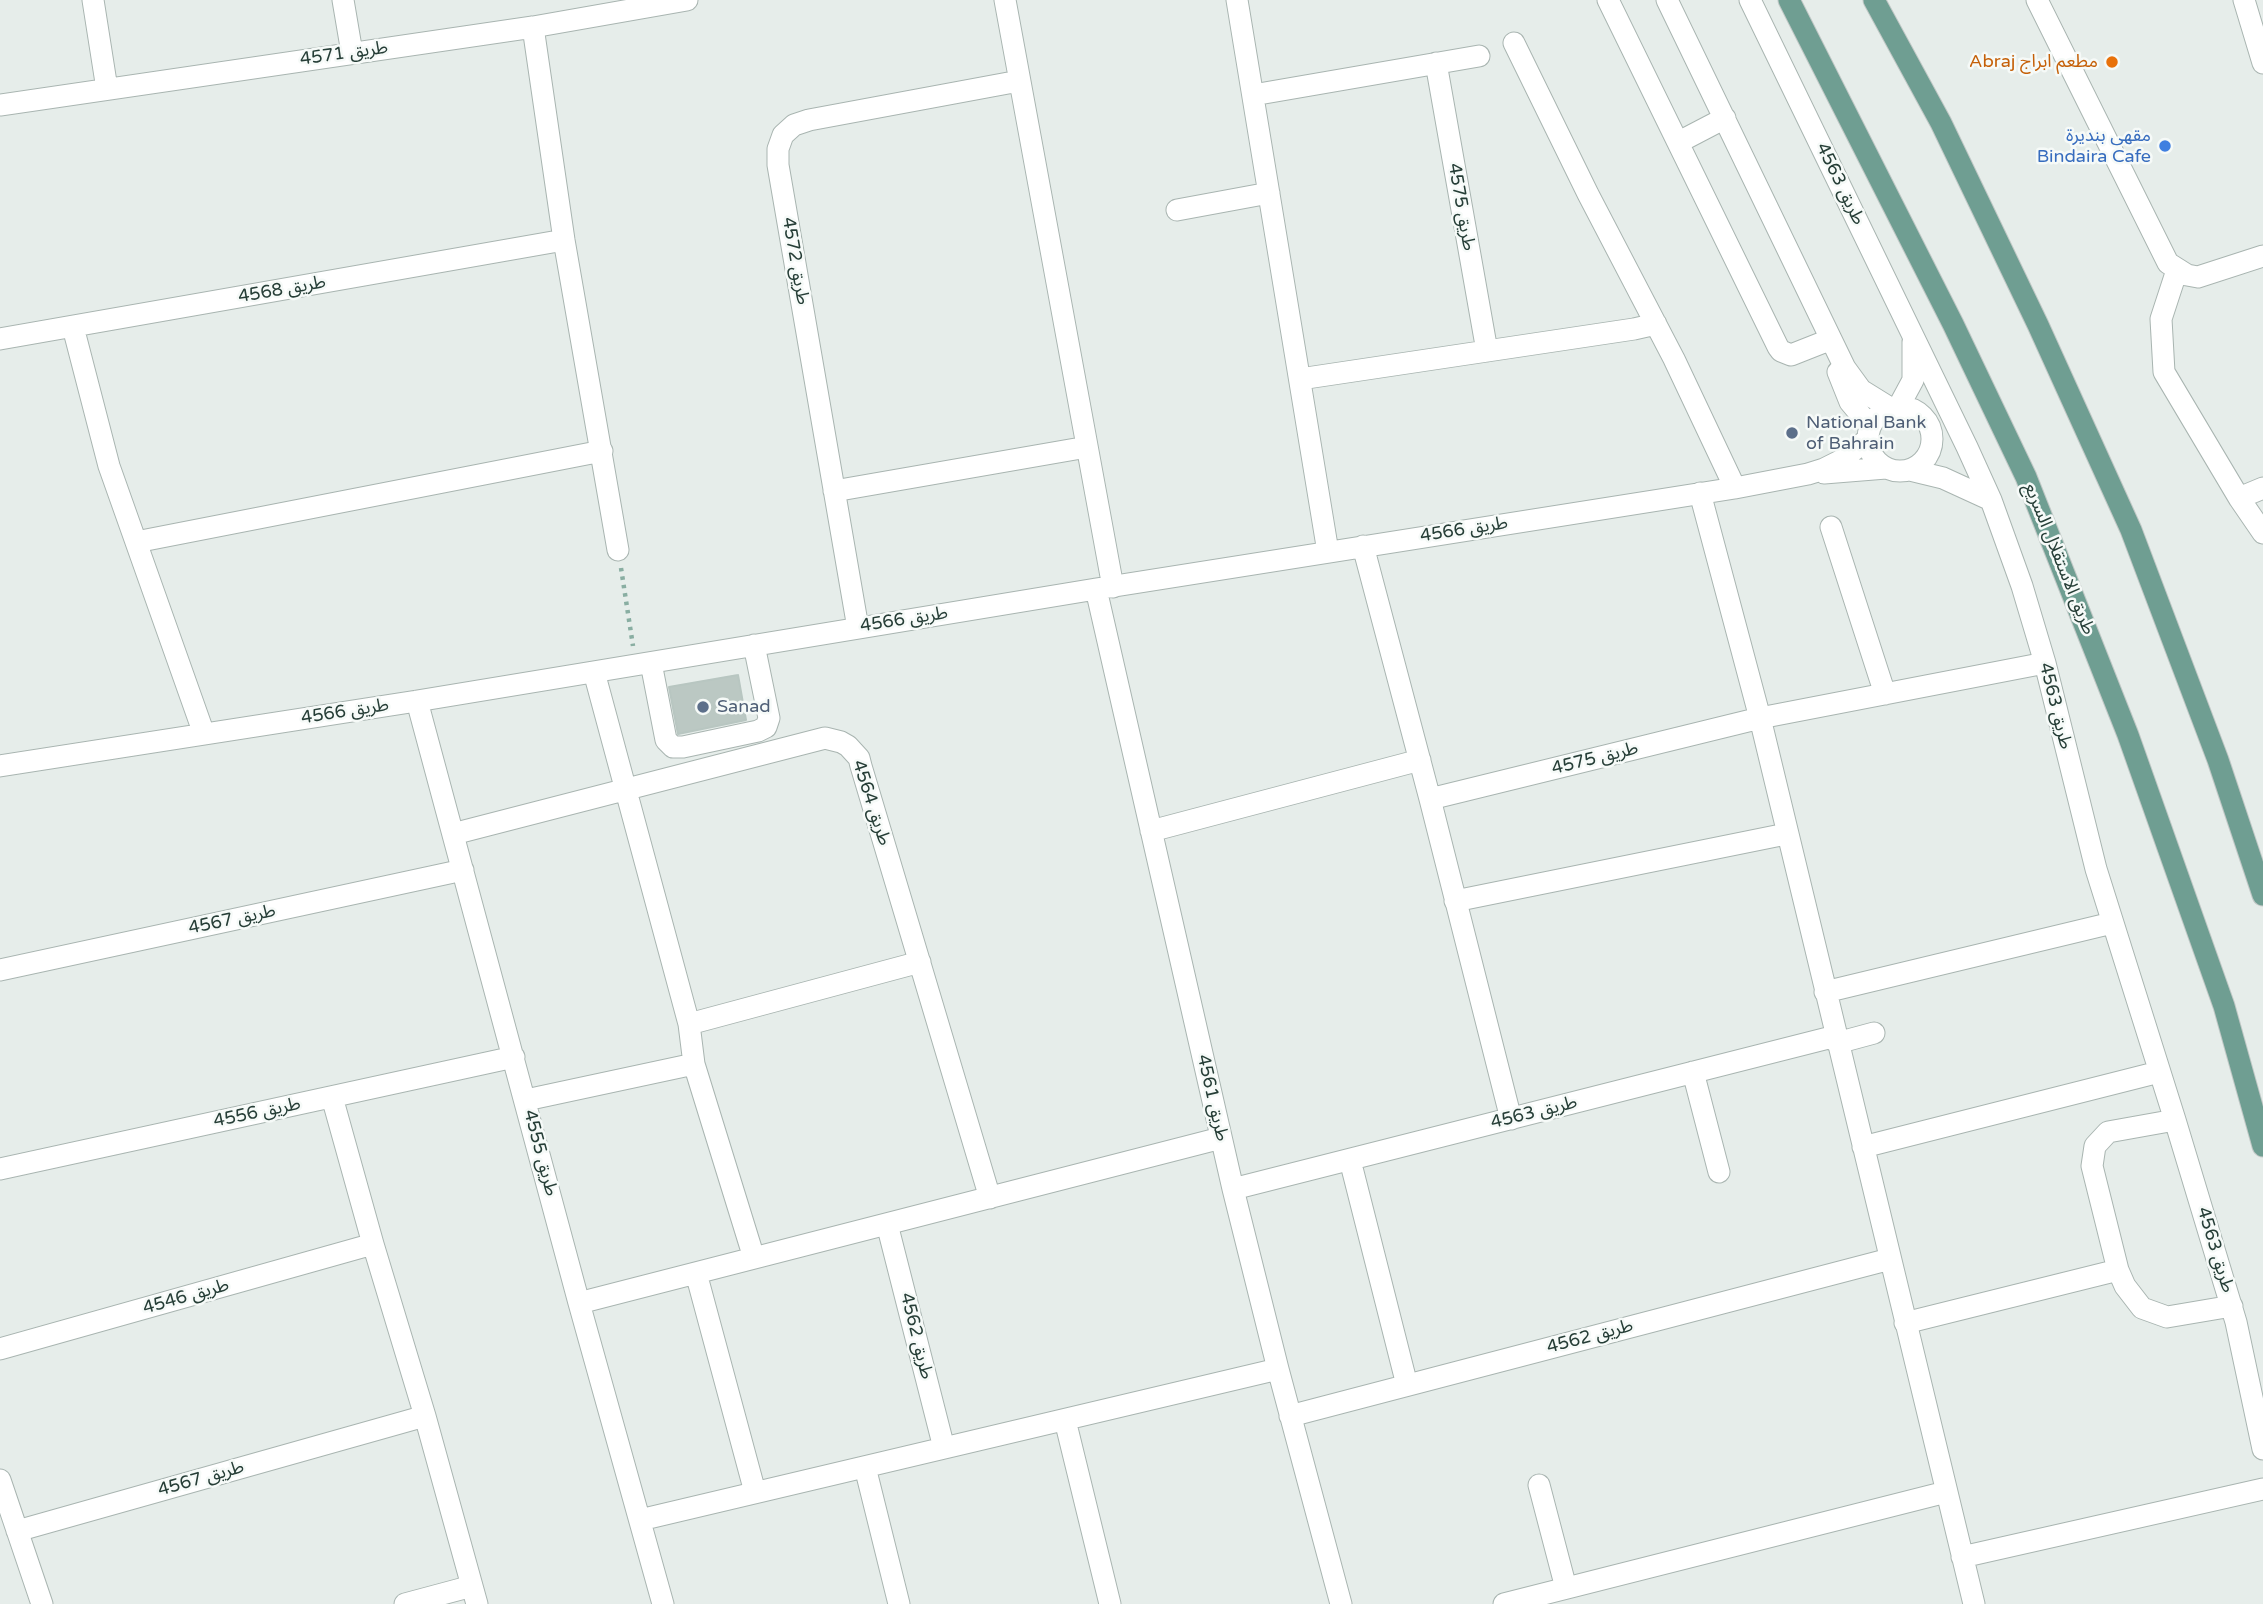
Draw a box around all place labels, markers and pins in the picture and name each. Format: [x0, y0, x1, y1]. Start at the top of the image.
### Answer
place label: Abraj مطعم ابراج [1969, 51, 2098, 73]
marker: Abraj مطعم ابراج [2104, 54, 2120, 70]
place label: مقهى بنديرة Bindaira Cafe [2037, 125, 2151, 168]
marker: مقهى بنديرة Bindaira Cafe [2157, 138, 2173, 154]
place label: National Bank of Bahrain [1806, 412, 1926, 454]
marker: National Bank of Bahrain [1784, 425, 1800, 441]
place label: Sanad [717, 696, 771, 718]
marker: Sanad [695, 699, 711, 715]

